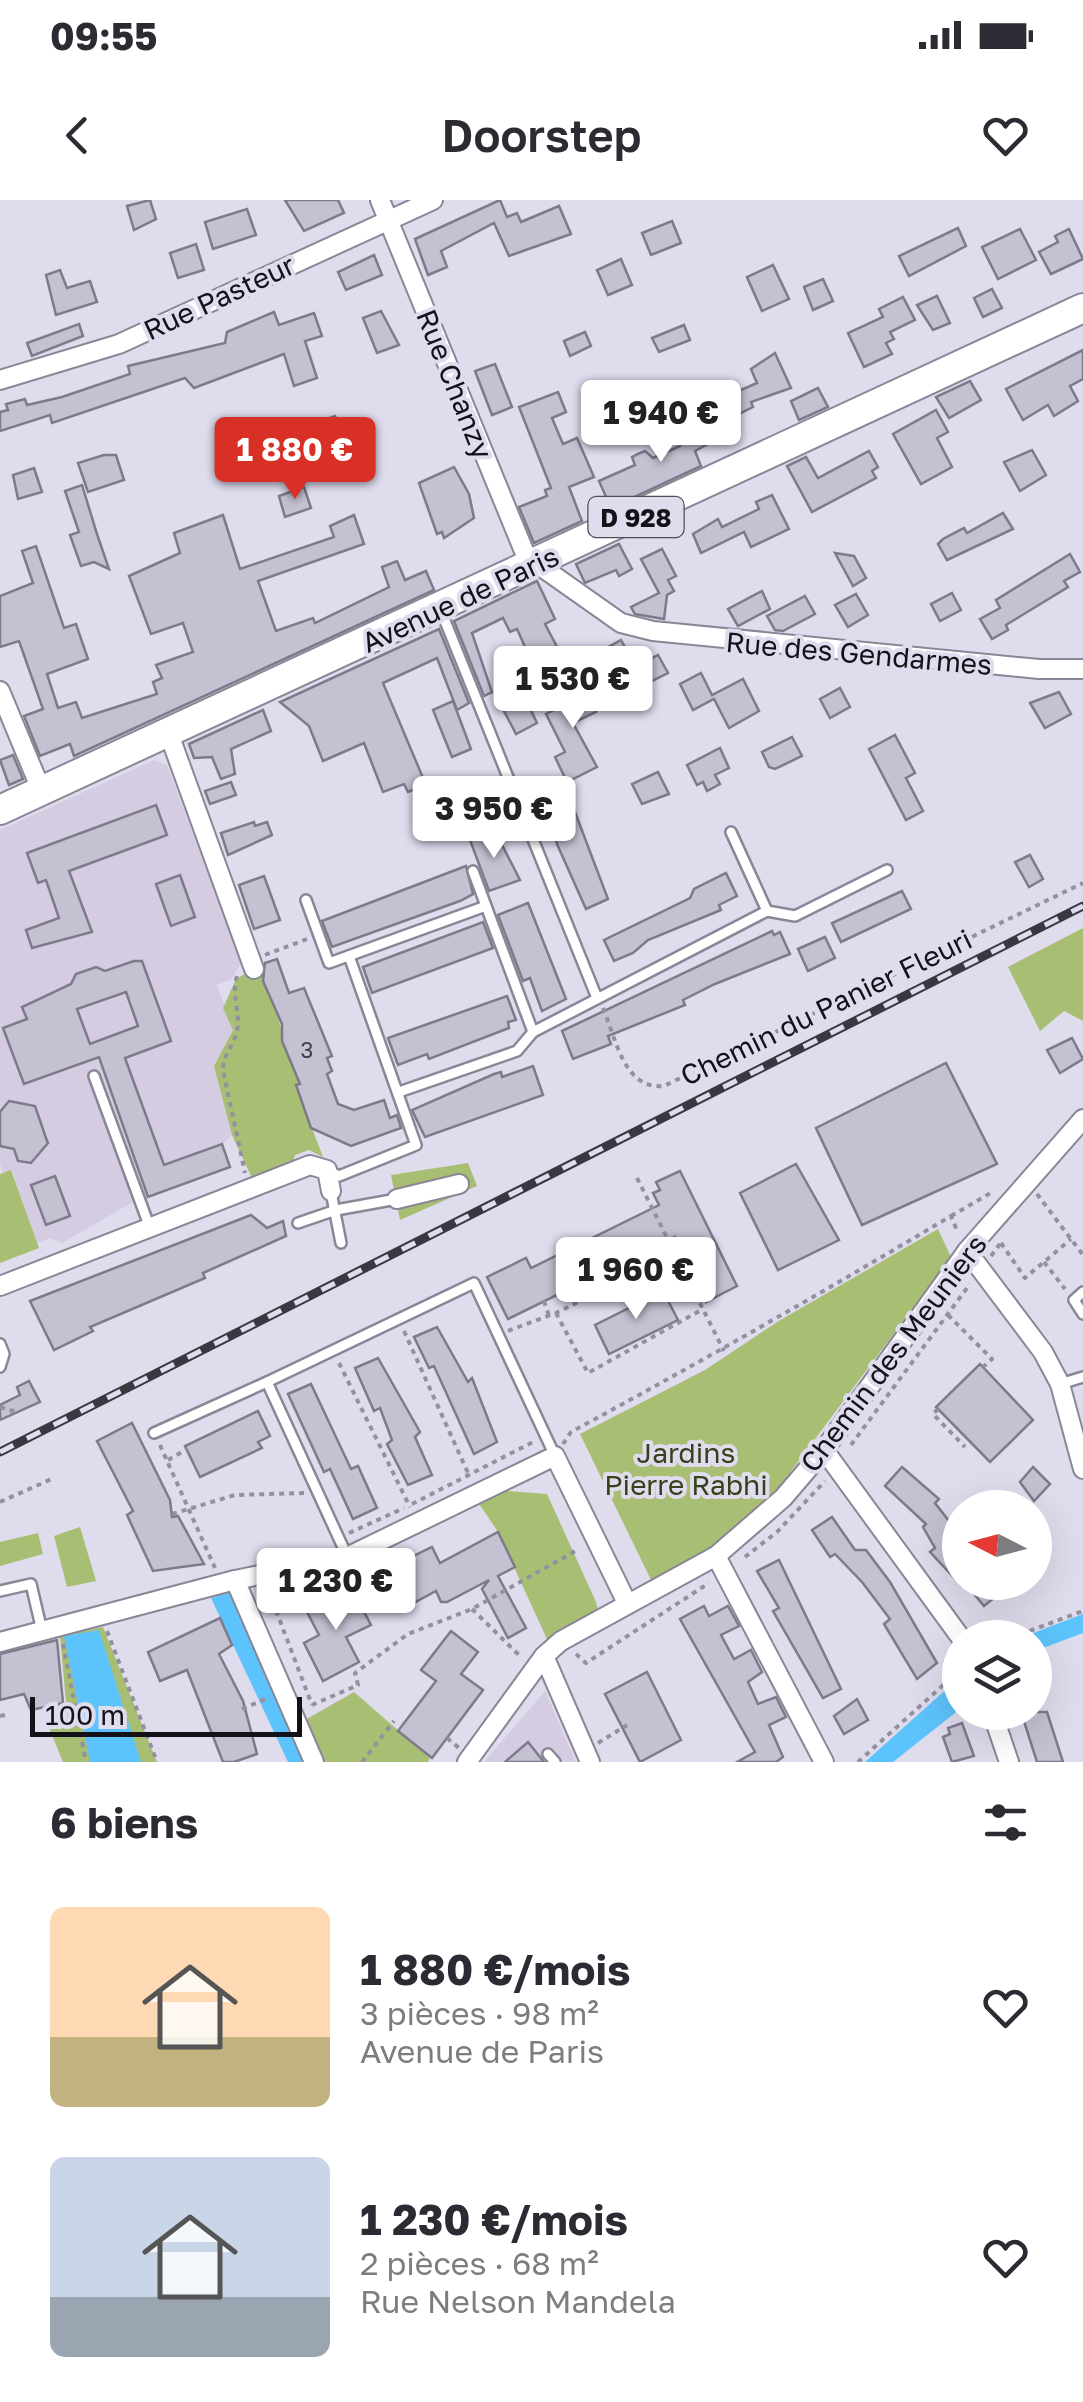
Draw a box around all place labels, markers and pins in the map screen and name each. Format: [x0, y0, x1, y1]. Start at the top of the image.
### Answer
pin: 1 940 € [569, 380, 753, 465]
pin: 1 880 € [203, 417, 387, 502]
pin: 1 530 € [481, 646, 665, 731]
pin: 3 950 € [402, 776, 586, 861]
pin: 1 960 € [544, 1237, 728, 1322]
pin: 1 230 € [244, 1548, 428, 1633]

